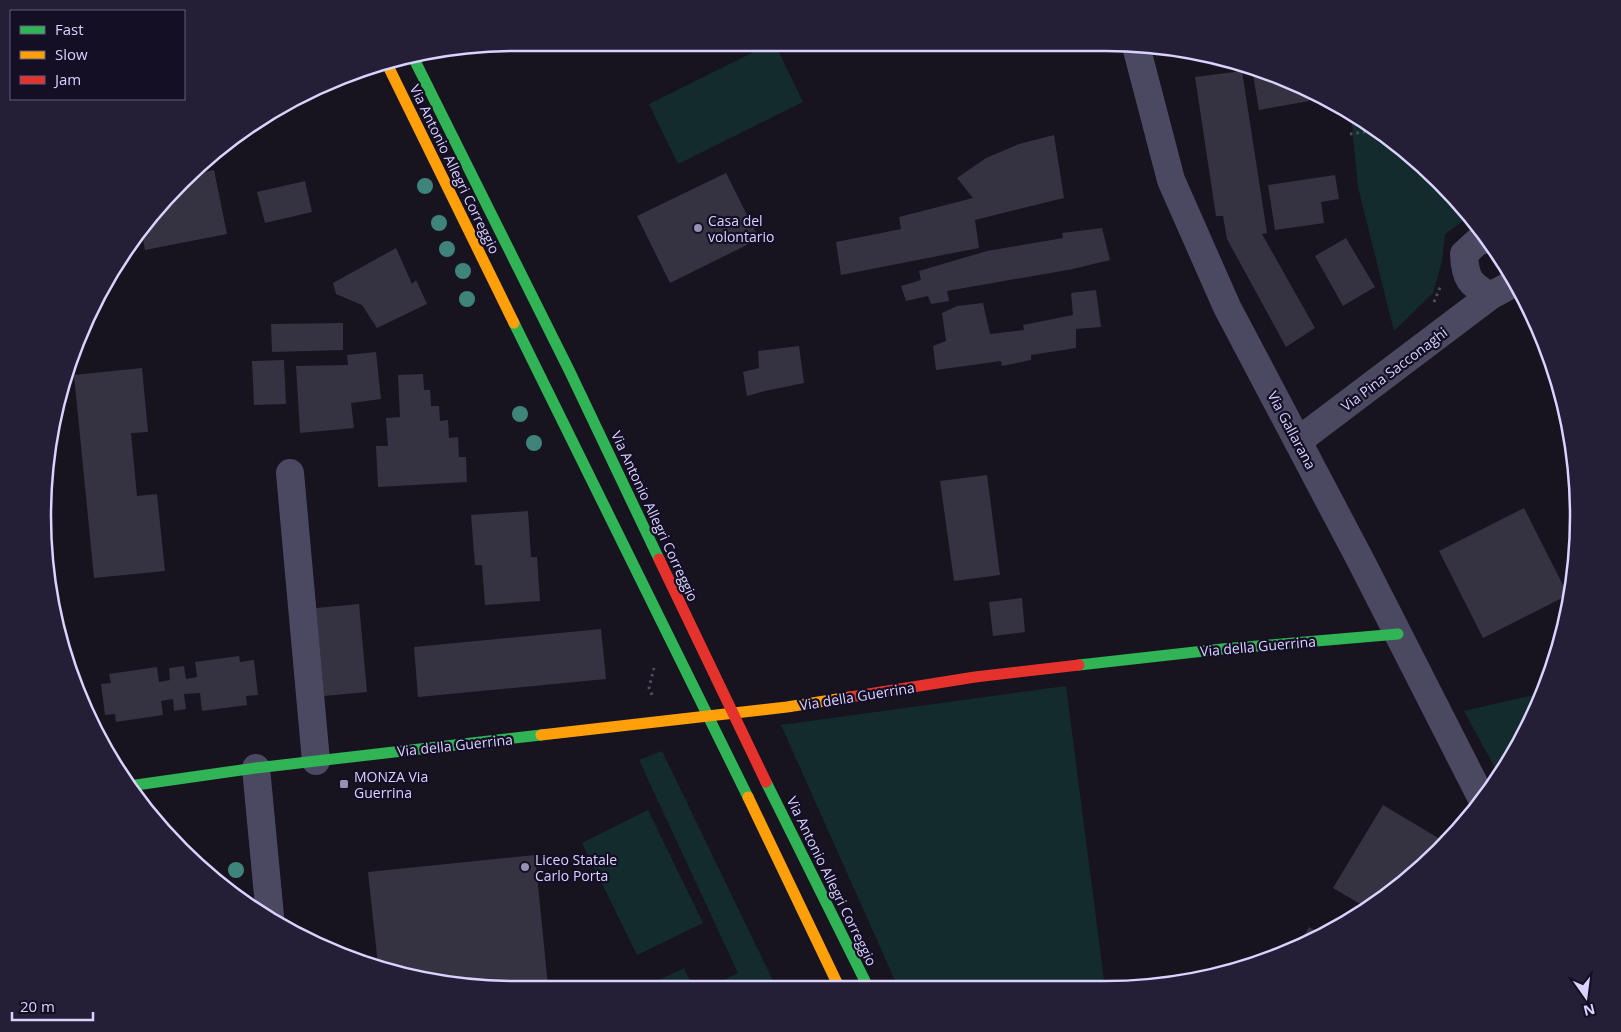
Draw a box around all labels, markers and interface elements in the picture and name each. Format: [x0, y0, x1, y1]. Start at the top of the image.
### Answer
legend [10, 10, 185, 100]
text: Fast [55, 19, 84, 39]
text: Slow [55, 44, 88, 64]
text: Jam [53, 69, 81, 89]
street label: Via Antonio Allegri Correggio [406, 81, 504, 257]
place label: Casa del volontario [708, 211, 774, 246]
marker: Casa del volontario [692, 222, 704, 234]
street label: Via Pina Sacconaghi [1337, 323, 1451, 415]
street label: Via Gallarana [1263, 388, 1321, 472]
street label: Via Antonio Allegri Correggio [607, 428, 703, 604]
street label: Via della Guerrina [1199, 631, 1317, 661]
street label: Via della Guerrina [798, 678, 916, 714]
street label: Via della Guerrina [396, 729, 514, 761]
place label: MONZA Via Guerrina [354, 767, 428, 802]
marker: MONZA Via Guerrina [338, 778, 350, 790]
street label: Via Antonio Allegri Correggio [783, 793, 881, 969]
place label: Liceo Statale Carlo Porta [535, 850, 617, 885]
marker: Liceo Statale Carlo Porta [519, 861, 531, 873]
north arrow [1561, 972, 1611, 1022]
scale bar [12, 990, 94, 1022]
text: 20 m [20, 996, 55, 1016]
text: N [1581, 1000, 1597, 1021]

